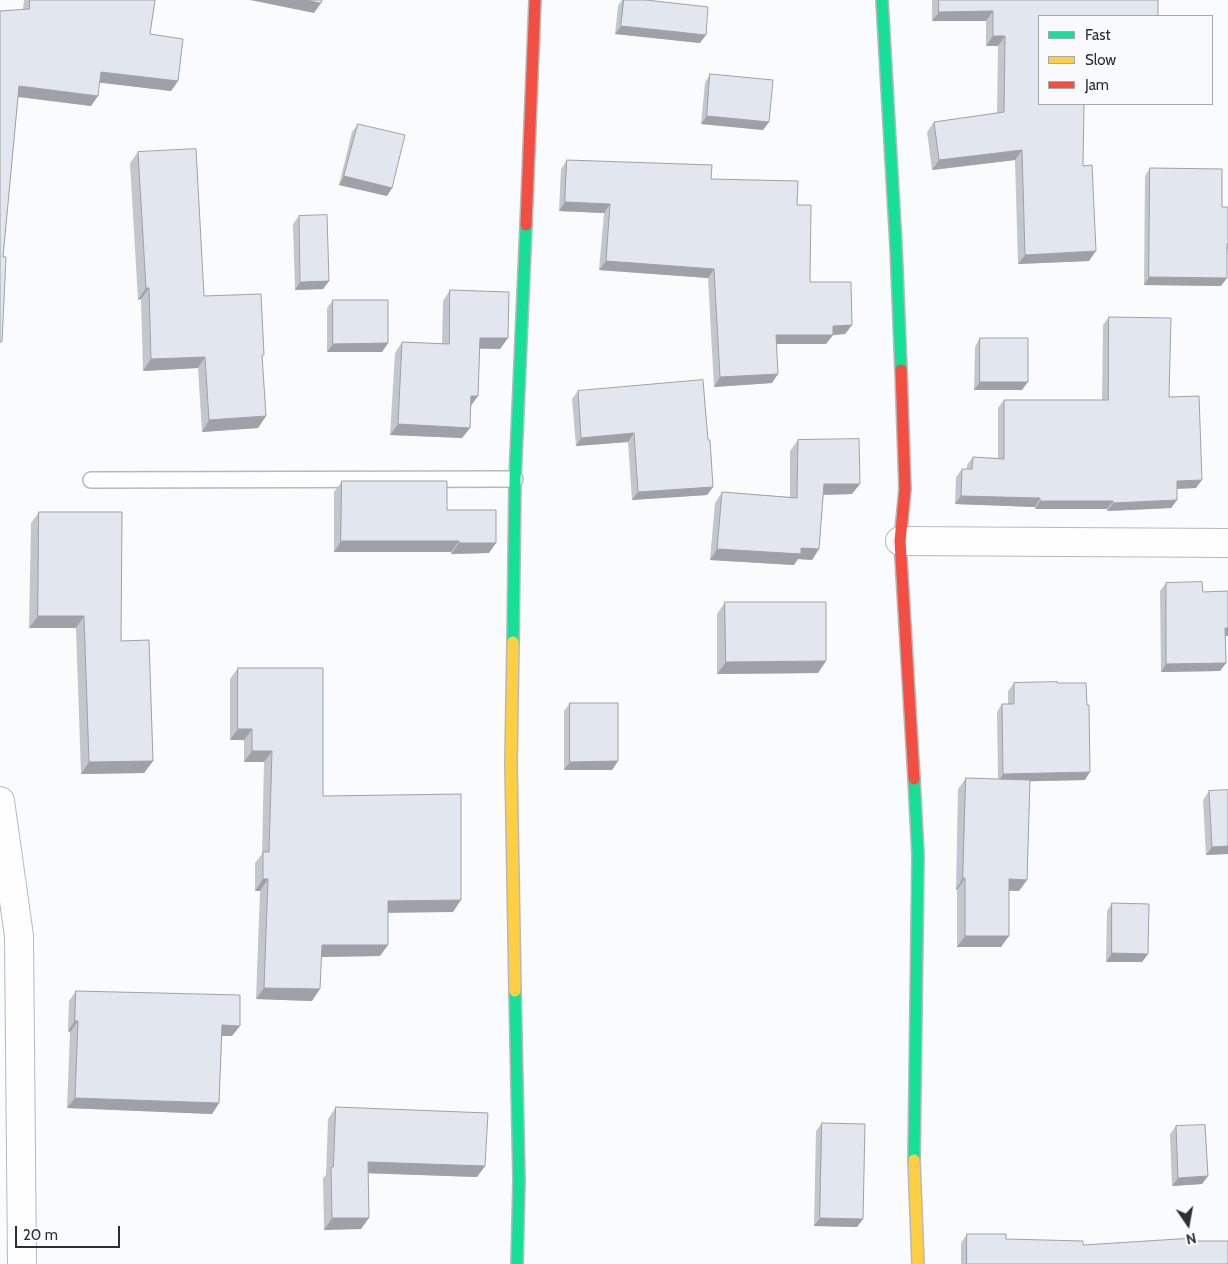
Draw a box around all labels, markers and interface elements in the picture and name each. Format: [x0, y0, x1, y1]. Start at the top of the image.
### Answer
legend [1038, 15, 1213, 105]
text: Fast [1085, 26, 1110, 44]
text: Slow [1085, 51, 1116, 69]
text: Jam [1085, 76, 1109, 94]
north arrow [1163, 1199, 1213, 1249]
scale bar [18, 1216, 122, 1248]
text: 20 m [23, 1226, 58, 1244]
text: N [1184, 1229, 1198, 1249]

